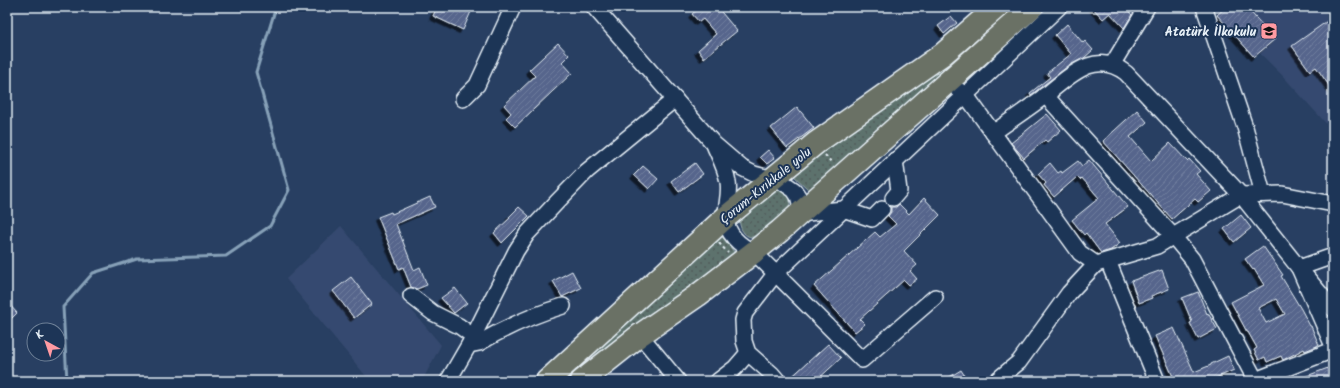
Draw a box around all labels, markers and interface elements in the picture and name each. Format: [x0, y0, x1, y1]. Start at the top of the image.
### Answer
school or university icon: Atatürk İlkokulu [1259, 21, 1279, 41]
place label: Atatürk İlkokulu [1165, 22, 1257, 43]
street label: Çorum-Kırıkkale yolu [715, 142, 817, 230]
north arrow [26, 322, 66, 362]
text: K [32, 326, 49, 344]

